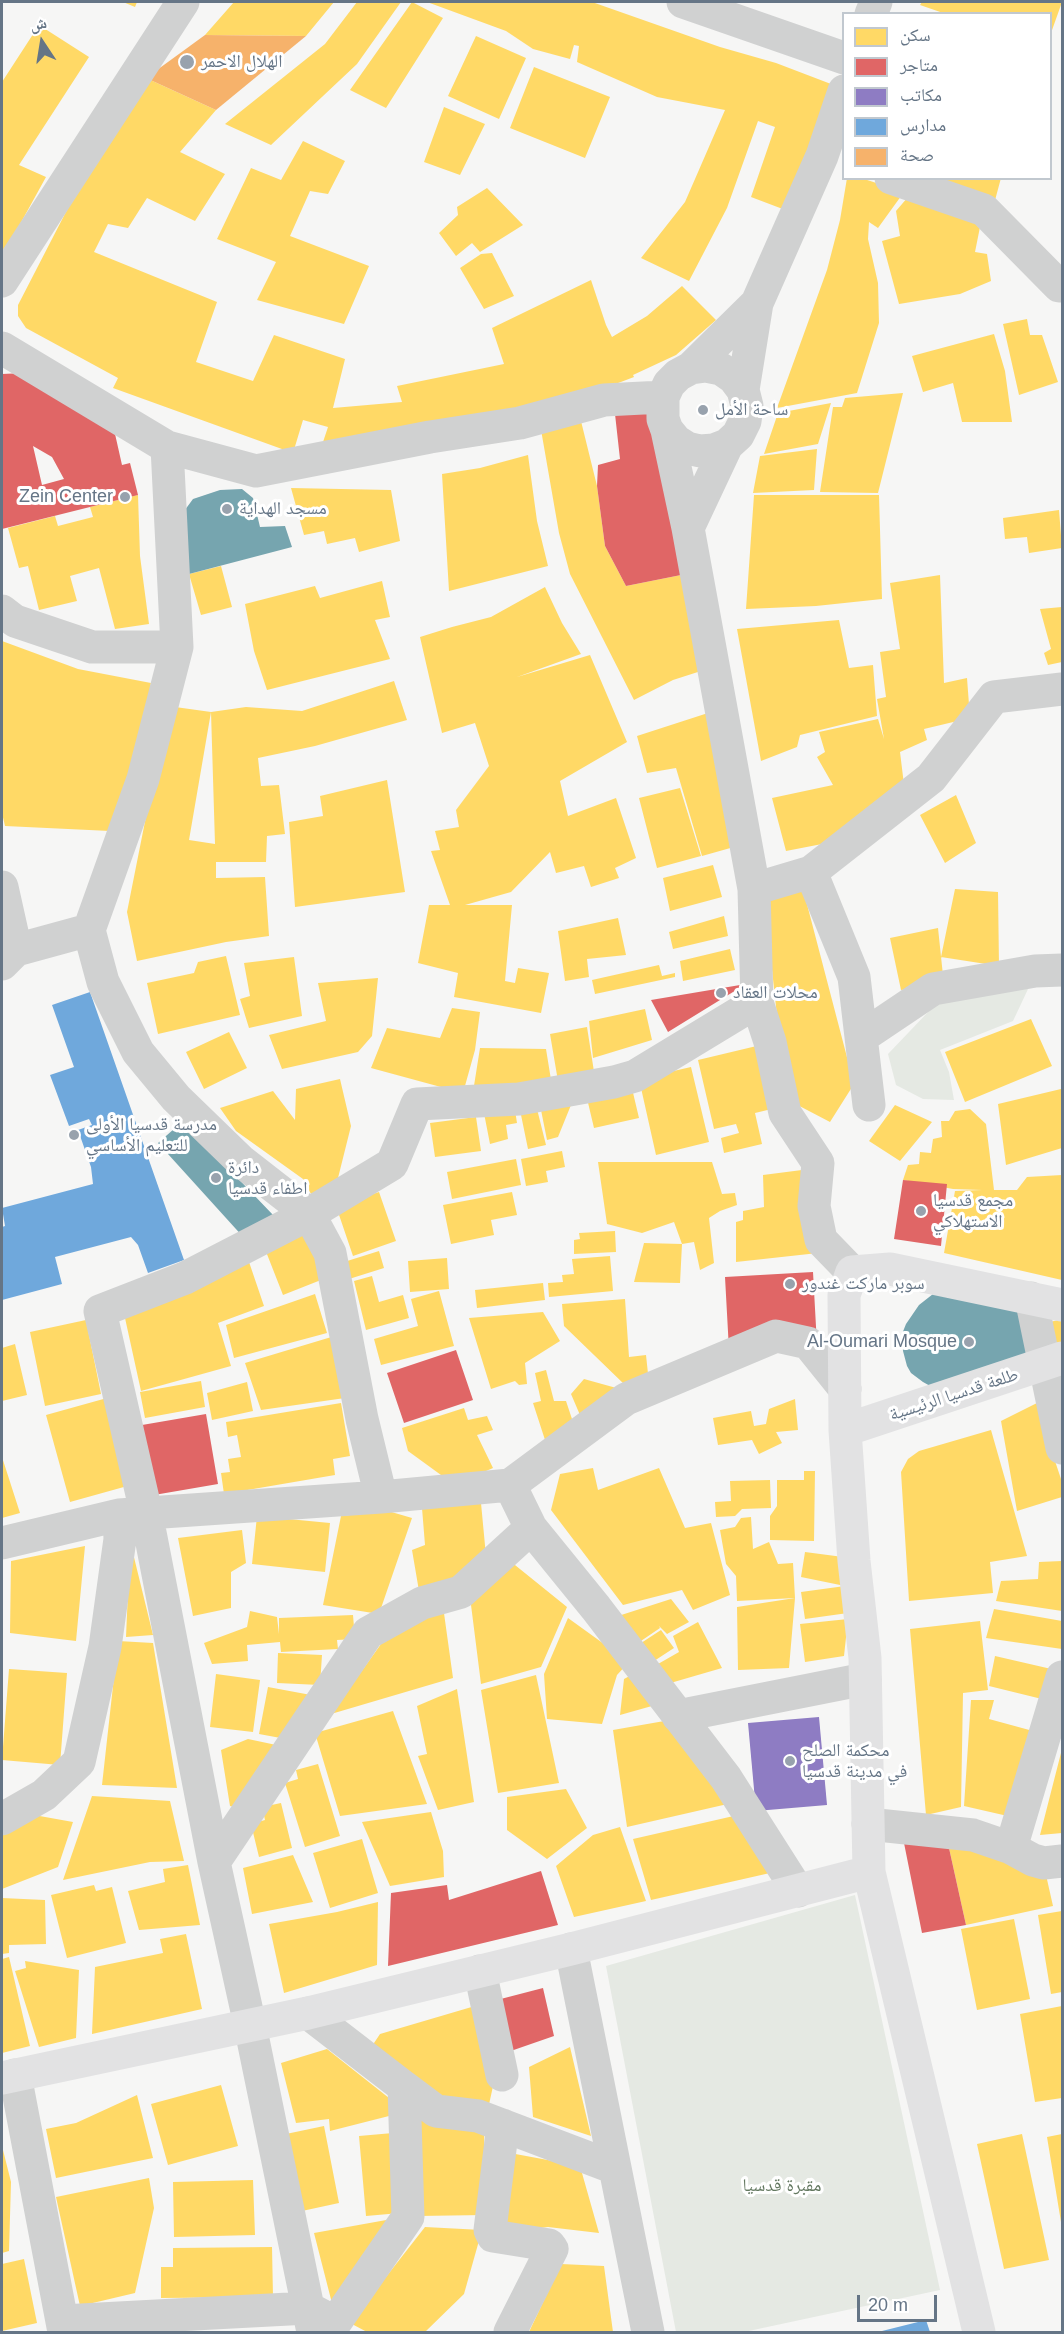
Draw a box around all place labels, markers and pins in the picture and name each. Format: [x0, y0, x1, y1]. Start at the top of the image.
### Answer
place label: الهلال الاحمر [201, 51, 282, 73]
marker: الهلال الاحمر [178, 53, 196, 71]
place label: ساحة الأمل [715, 399, 788, 421]
marker: ساحة الأمل [696, 403, 710, 417]
place label: Zein Center [19, 486, 113, 508]
marker: Zein Center [118, 490, 132, 504]
place label: مسجد الهداية [239, 498, 327, 520]
marker: مسجد الهداية [220, 502, 234, 516]
place label: محلات العقاد [733, 982, 818, 1004]
marker: محلات العقاد [714, 986, 728, 1000]
place label: مدرسة قدسيا الأولى للتعليم الأساسي [86, 1114, 217, 1156]
marker: مدرسة قدسيا الأولى للتعليم الأساسي [67, 1128, 81, 1142]
place label: دائرة اطفاء قدسيا [228, 1157, 308, 1200]
marker: دائرة اطفاء قدسيا [209, 1171, 223, 1185]
place label: مجمع قدسيا الاستهلاكي [933, 1190, 1013, 1232]
marker: مجمع قدسيا الاستهلاكي [914, 1204, 928, 1218]
place label: سوبر ماركت غندور [802, 1273, 925, 1295]
marker: سوبر ماركت غندور [783, 1277, 797, 1291]
place label: Al-Oumari Mosque [807, 1331, 957, 1353]
marker: Al-Oumari Mosque [962, 1335, 976, 1349]
place label: محكمة الصلح في مدينة قدسيا [802, 1740, 907, 1782]
marker: محكمة الصلح في مدينة قدسيا [783, 1754, 797, 1768]

